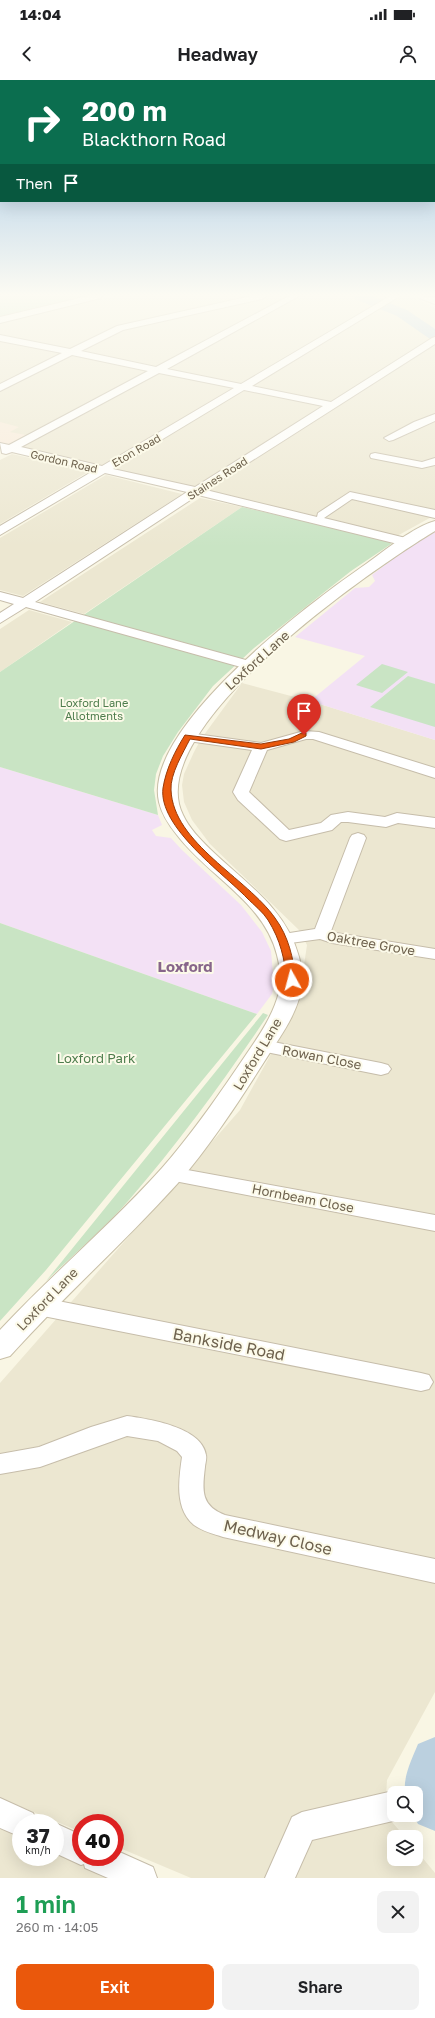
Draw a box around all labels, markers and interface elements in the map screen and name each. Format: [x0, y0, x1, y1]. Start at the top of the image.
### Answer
text: 14:04 [20, 5, 61, 23]
icon: back [16, 43, 38, 65]
text: Headway [177, 43, 258, 65]
icon: person [397, 43, 419, 65]
text: 200 m [82, 94, 167, 127]
icon: right [16, 96, 68, 148]
text: Blackthorn Road [82, 128, 226, 150]
icon: arrive [60, 172, 82, 194]
text: Then [16, 174, 52, 192]
street label: Eton Road [109, 431, 163, 469]
street label: Gordon Road [29, 447, 99, 475]
street label: Staines Road [184, 454, 250, 502]
street label: Loxford Lane [222, 627, 292, 693]
pin [287, 694, 321, 735]
park label: Loxford Lane Allotments [60, 696, 128, 722]
icon: arrive [293, 700, 315, 722]
street label: Oaktree Grove [326, 927, 416, 959]
district label: Loxford [157, 957, 213, 975]
position arrow [271, 959, 313, 1001]
street label: Loxford Lane [229, 1015, 285, 1093]
street label: Rowan Close [281, 1041, 363, 1073]
park label: Loxford Park [57, 1050, 136, 1066]
street label: Hornbeam Close [251, 1180, 355, 1216]
street label: Loxford Lane [13, 1264, 81, 1334]
street label: Bankside Road [171, 1323, 287, 1365]
street label: Medway Close [222, 1515, 334, 1559]
map controls [387, 1786, 423, 1866]
button: search [387, 1786, 423, 1822]
speed limit sign: 40 [72, 1814, 124, 1866]
text: 37 [26, 1823, 50, 1847]
button: layers [387, 1830, 423, 1866]
text: km/h [25, 1844, 51, 1856]
text: 1 min [16, 1889, 76, 1918]
button: close [377, 1891, 419, 1933]
text: 260 m · 14:05 [16, 1919, 98, 1935]
button: Exit [16, 1964, 214, 2010]
button: Share [222, 1964, 419, 2010]

